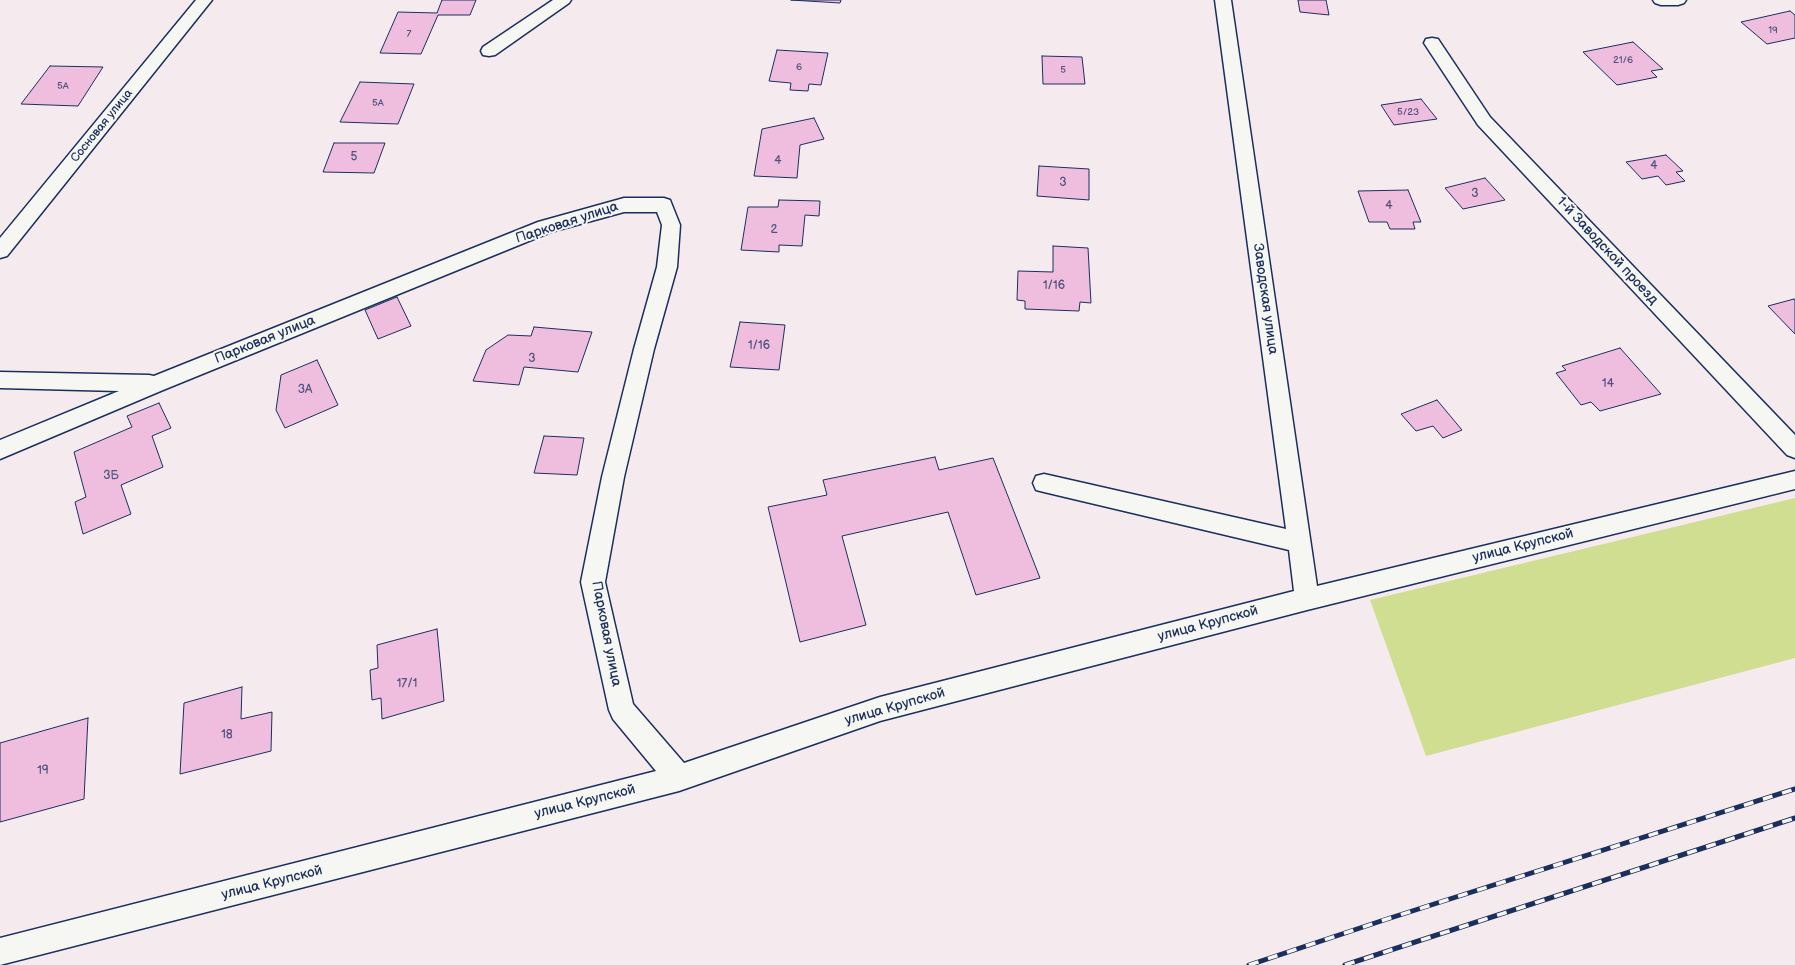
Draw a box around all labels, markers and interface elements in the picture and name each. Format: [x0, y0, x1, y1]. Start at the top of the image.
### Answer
house number: 19 [1768, 24, 1778, 36]
house number: 7 [407, 28, 411, 40]
house number: 21/6 [1613, 54, 1633, 66]
house number: 6 [796, 61, 802, 73]
house number: 5 [1060, 64, 1066, 76]
house number: 5А [57, 80, 69, 92]
street label: Сосновая улица [68, 87, 136, 165]
house number: 5А [372, 97, 384, 109]
house number: 5/23 [1397, 106, 1419, 118]
house number: 5 [351, 150, 357, 164]
house number: 4 [774, 154, 782, 168]
house number: 4 [1650, 159, 1658, 173]
house number: 3 [1059, 176, 1067, 190]
house number: 3 [1471, 187, 1479, 201]
street label: 1-й Заводской проезд [1553, 194, 1661, 308]
street label: Парковая улица [513, 198, 621, 248]
house number: 4 [1385, 199, 1393, 213]
house number: 2 [770, 223, 778, 237]
street label: Заводская улица [1249, 242, 1281, 356]
house number: 1/16 [1043, 279, 1065, 293]
street label: Парковая улица [212, 312, 318, 368]
house number: 1/16 [748, 339, 770, 353]
house number: 3 [528, 352, 536, 366]
house number: 14 [1602, 377, 1614, 391]
house number: 3А [298, 383, 312, 397]
house number: 3Б [103, 469, 119, 483]
street label: улица Крупской [1471, 525, 1575, 567]
street label: Парковая улица [588, 580, 624, 688]
street label: улица Крупской [1156, 603, 1260, 645]
house number: 17/1 [397, 677, 417, 691]
street label: улица Крупской [843, 685, 947, 729]
house number: 18 [221, 728, 233, 742]
house number: 19 [37, 764, 49, 778]
street label: улица Крупской [533, 781, 637, 823]
street label: улица Крупской [220, 862, 324, 904]

